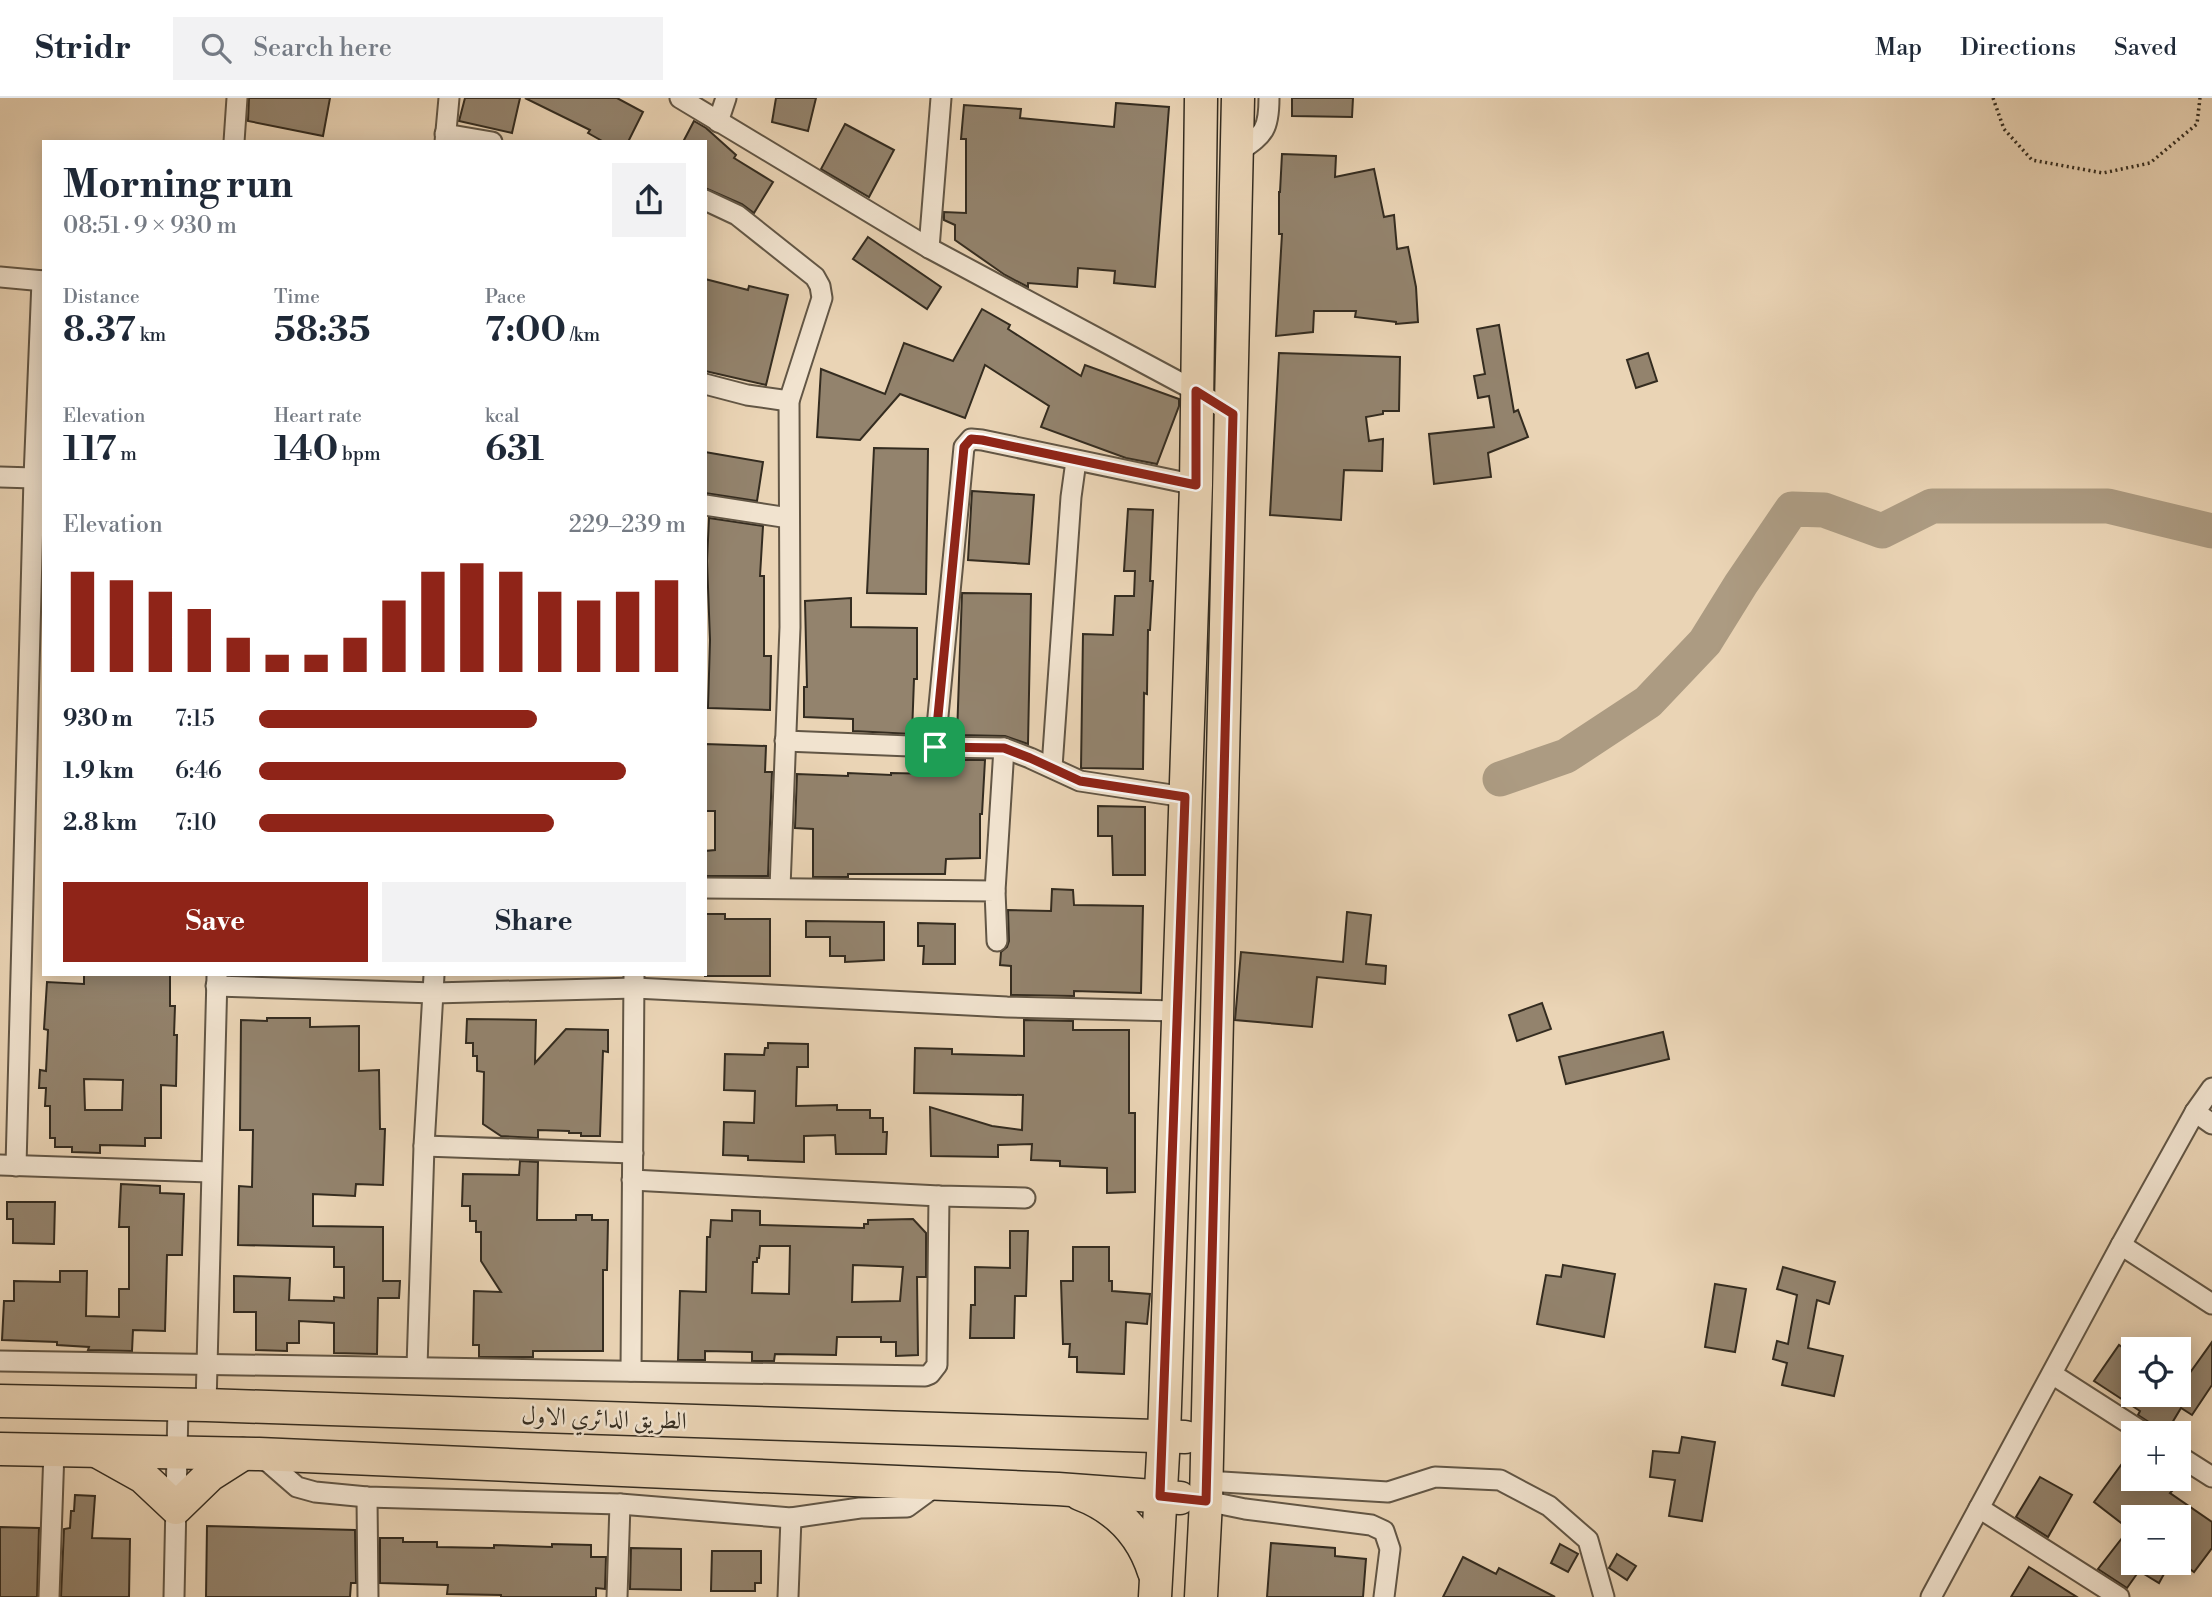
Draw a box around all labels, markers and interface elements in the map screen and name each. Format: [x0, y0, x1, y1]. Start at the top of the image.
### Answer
search box [173, 17, 663, 80]
text: Stridr [35, 28, 131, 69]
icon: search [197, 29, 235, 67]
text: Search here [253, 32, 392, 64]
text: Map [1875, 33, 1922, 63]
text: Directions [1960, 33, 2076, 63]
text: Saved [2114, 33, 2177, 63]
text: Morning run [63, 162, 293, 209]
button: share [612, 163, 686, 237]
text: 08:51 · 9 × 930 m [63, 212, 237, 240]
text: Distance [63, 285, 140, 309]
text: Time [274, 285, 320, 309]
text: Pace [485, 285, 526, 309]
text: 8.37 [63, 309, 136, 352]
text: 58:35 [274, 309, 370, 352]
text: 7:00 [485, 309, 566, 352]
text: km [136, 323, 166, 347]
text: /km [566, 323, 600, 347]
text: Elevation [63, 404, 145, 428]
text: Heart rate [274, 404, 362, 428]
text: kcal [485, 404, 519, 428]
text: 117 [63, 428, 116, 471]
text: 140 [274, 428, 338, 471]
text: 631 [485, 428, 544, 471]
text: m [116, 442, 137, 466]
text: bpm [338, 442, 381, 466]
text: Elevation [63, 511, 163, 539]
text: 229–239 m [569, 511, 686, 539]
text: 930 m [63, 705, 133, 733]
text: 7:15 [175, 705, 215, 733]
pin [905, 717, 965, 777]
icon: arrive [916, 728, 954, 766]
text: 1.9 km [63, 757, 134, 785]
text: 6:46 [175, 757, 222, 785]
text: 2.8 km [63, 809, 137, 837]
text: 7:10 [175, 809, 217, 837]
button: Save [63, 882, 368, 962]
button: Share [382, 882, 686, 962]
map controls [2121, 1337, 2191, 1575]
button: locate [2121, 1337, 2191, 1407]
street label: الطريق الدائري الاول [521, 1401, 687, 1440]
button: + [2121, 1421, 2191, 1491]
button: − [2121, 1505, 2191, 1575]

